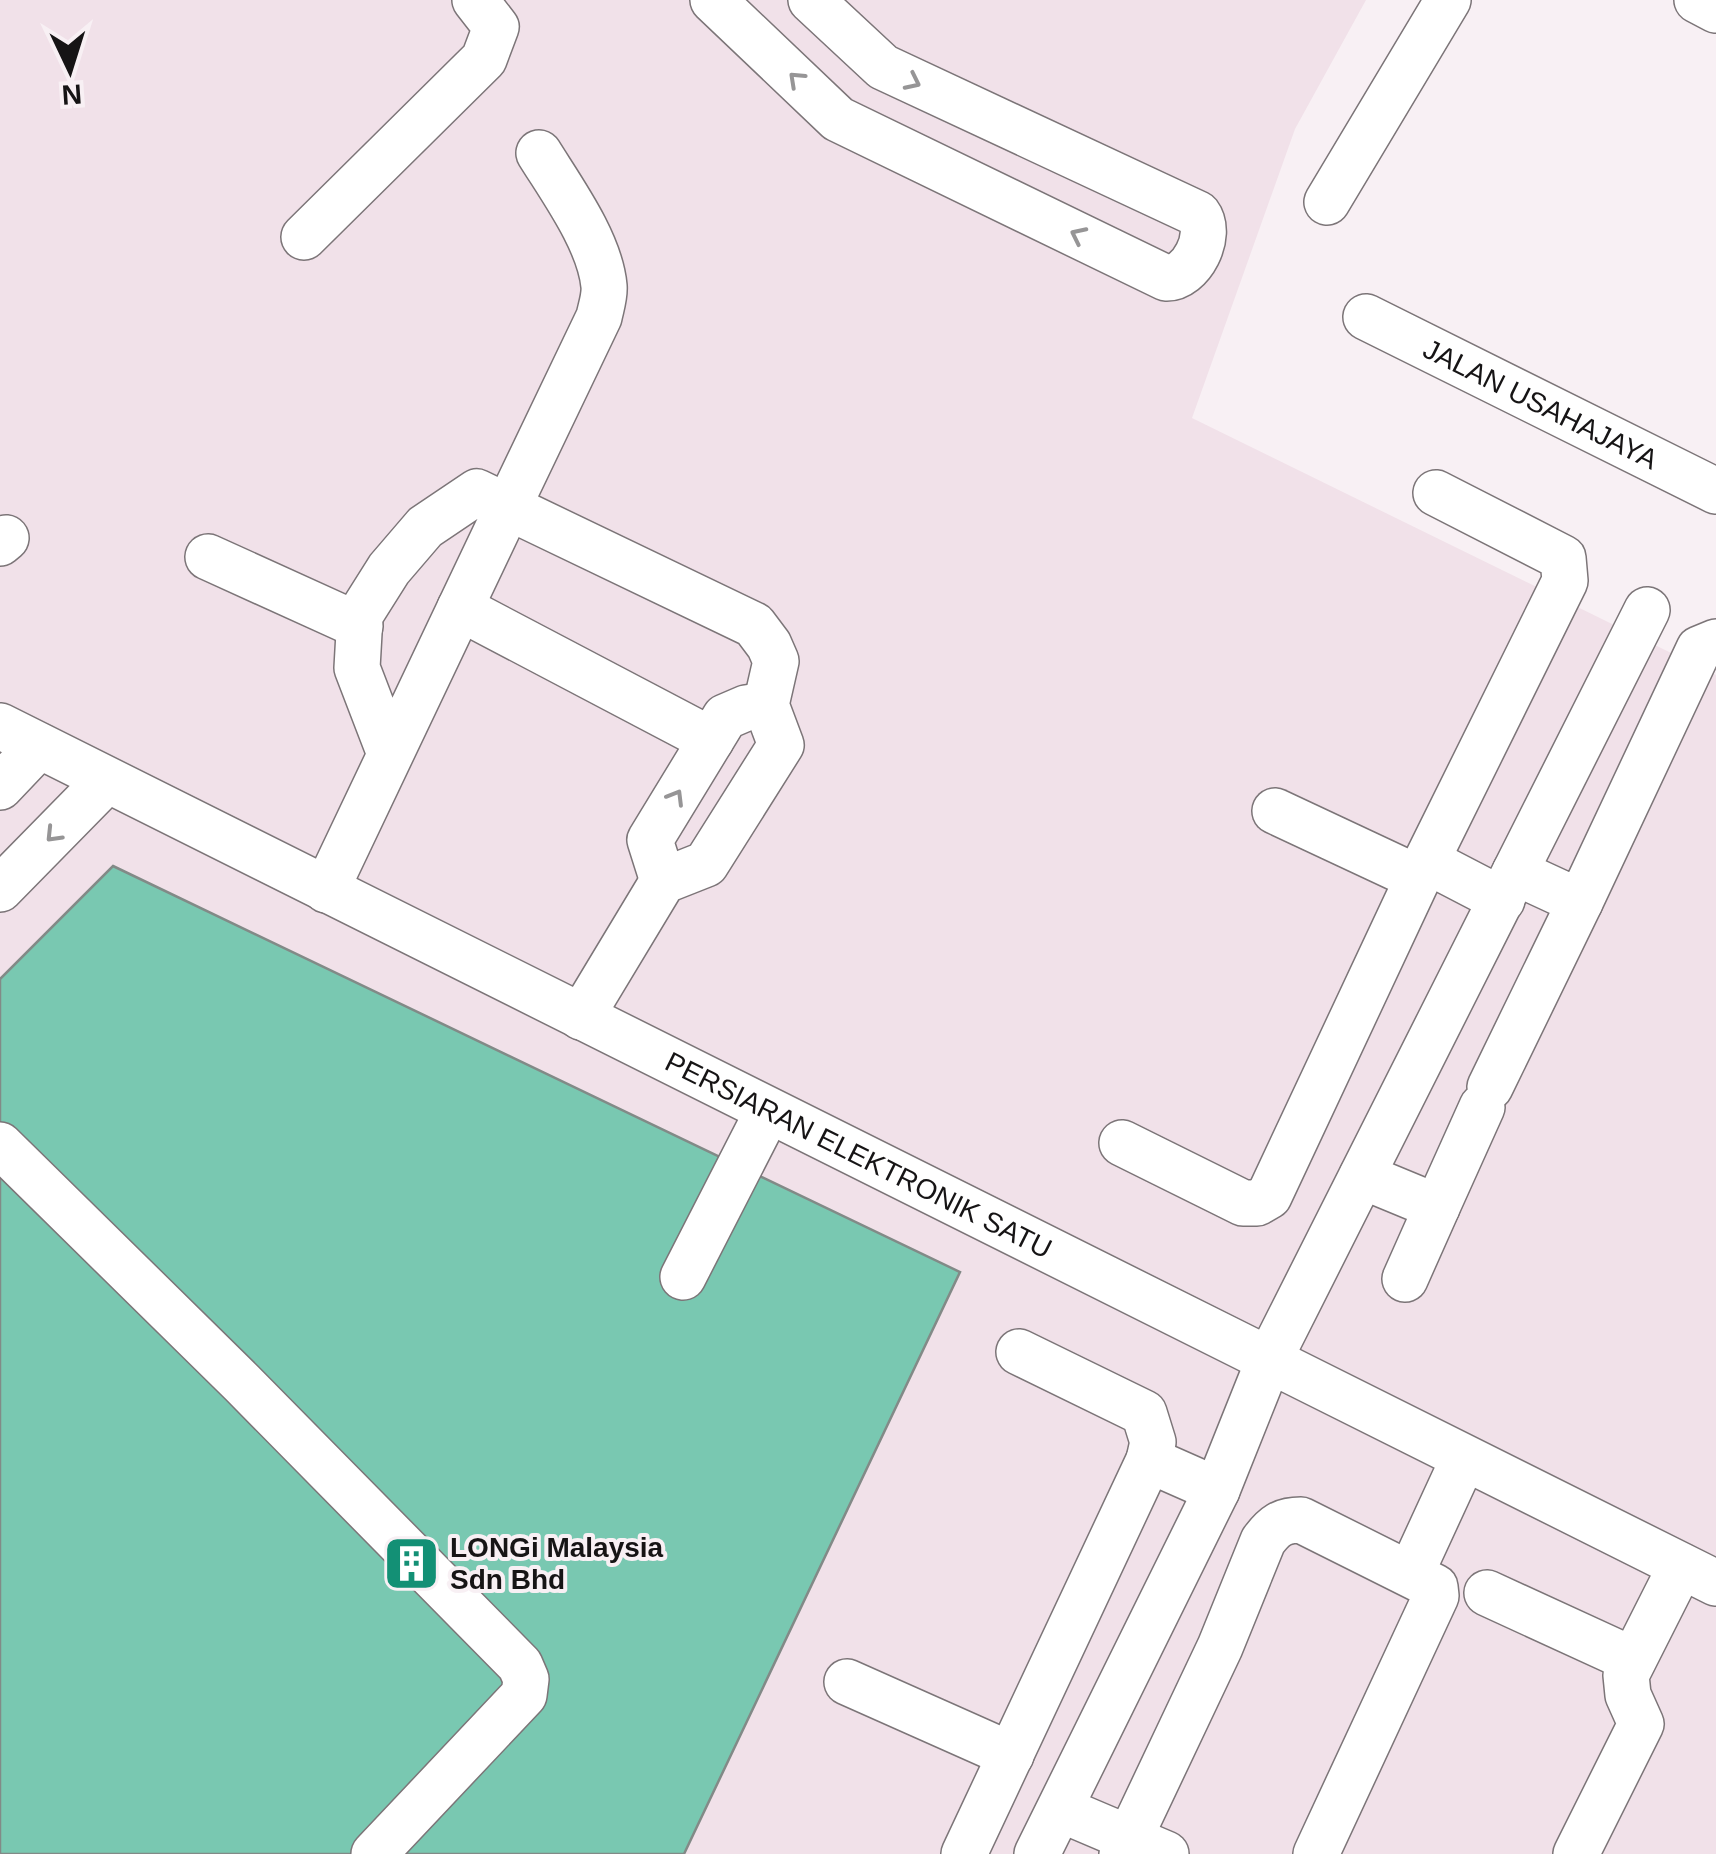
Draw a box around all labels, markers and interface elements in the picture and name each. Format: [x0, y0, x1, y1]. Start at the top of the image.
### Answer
north arrow [20, 20, 120, 120]
one-way arrow [903, 70, 921, 90]
one-way arrow [789, 73, 807, 91]
text: N [61, 78, 83, 111]
one-way arrow [1070, 228, 1088, 248]
street label: JALAN USAHAJAYA [1418, 333, 1663, 475]
one-way arrow [664, 790, 683, 808]
one-way arrow [47, 823, 65, 841]
street label: PERSIARAN ELEKTRONIK SATU [661, 1046, 1057, 1264]
place label: LONGi Malaysia Sdn Bhd [450, 1532, 664, 1595]
building icon: LONGi Malaysia Sdn Bhd [381, 1533, 441, 1593]

